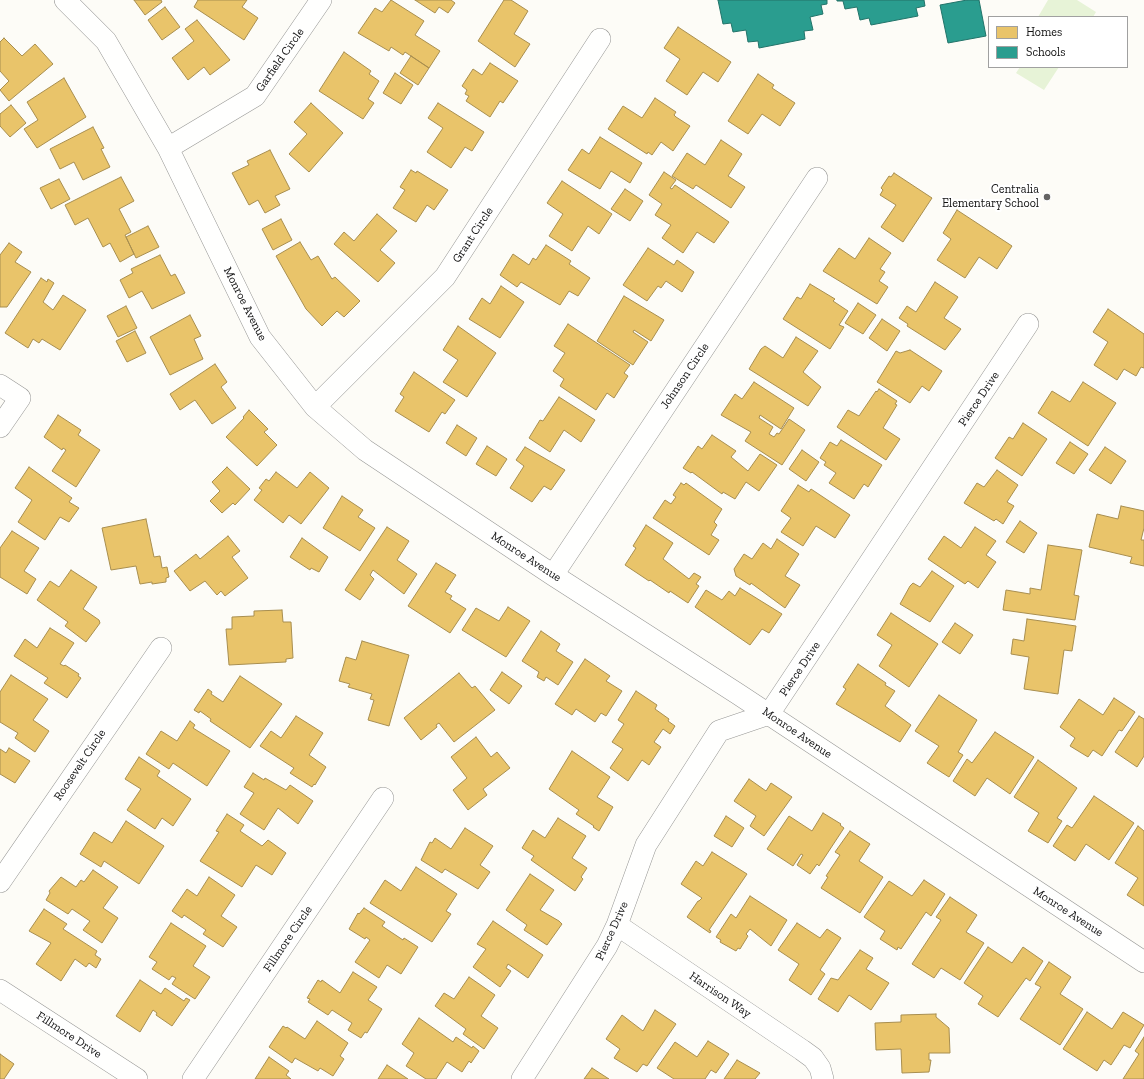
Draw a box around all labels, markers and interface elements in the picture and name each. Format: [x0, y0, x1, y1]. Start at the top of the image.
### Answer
legend [988, 16, 1128, 68]
street label: Garfield Circle [253, 25, 307, 95]
text: Homes [1026, 25, 1062, 39]
text: Schools [1026, 45, 1065, 59]
place label: Centralia Elementary School [942, 183, 1039, 211]
marker: Centralia Elementary School [1042, 192, 1052, 202]
street label: Grant Circle [450, 204, 496, 266]
street label: Monroe Avenue [220, 265, 270, 343]
street label: Johnson Circle [658, 340, 712, 412]
street label: Pierce Drive [955, 369, 1003, 429]
street label: Monroe Avenue [488, 529, 564, 585]
street label: Pierce Drive [776, 639, 824, 699]
street label: Monroe Avenue [759, 704, 835, 762]
street label: Roosevelt Circle [51, 727, 109, 803]
street label: Monroe Avenue [1030, 884, 1106, 940]
street label: Pierce Drive [593, 899, 631, 963]
street label: Fillmore Circle [261, 903, 315, 975]
street label: Harrison Way [686, 969, 754, 1021]
street label: Fillmore Drive [34, 1009, 104, 1061]

